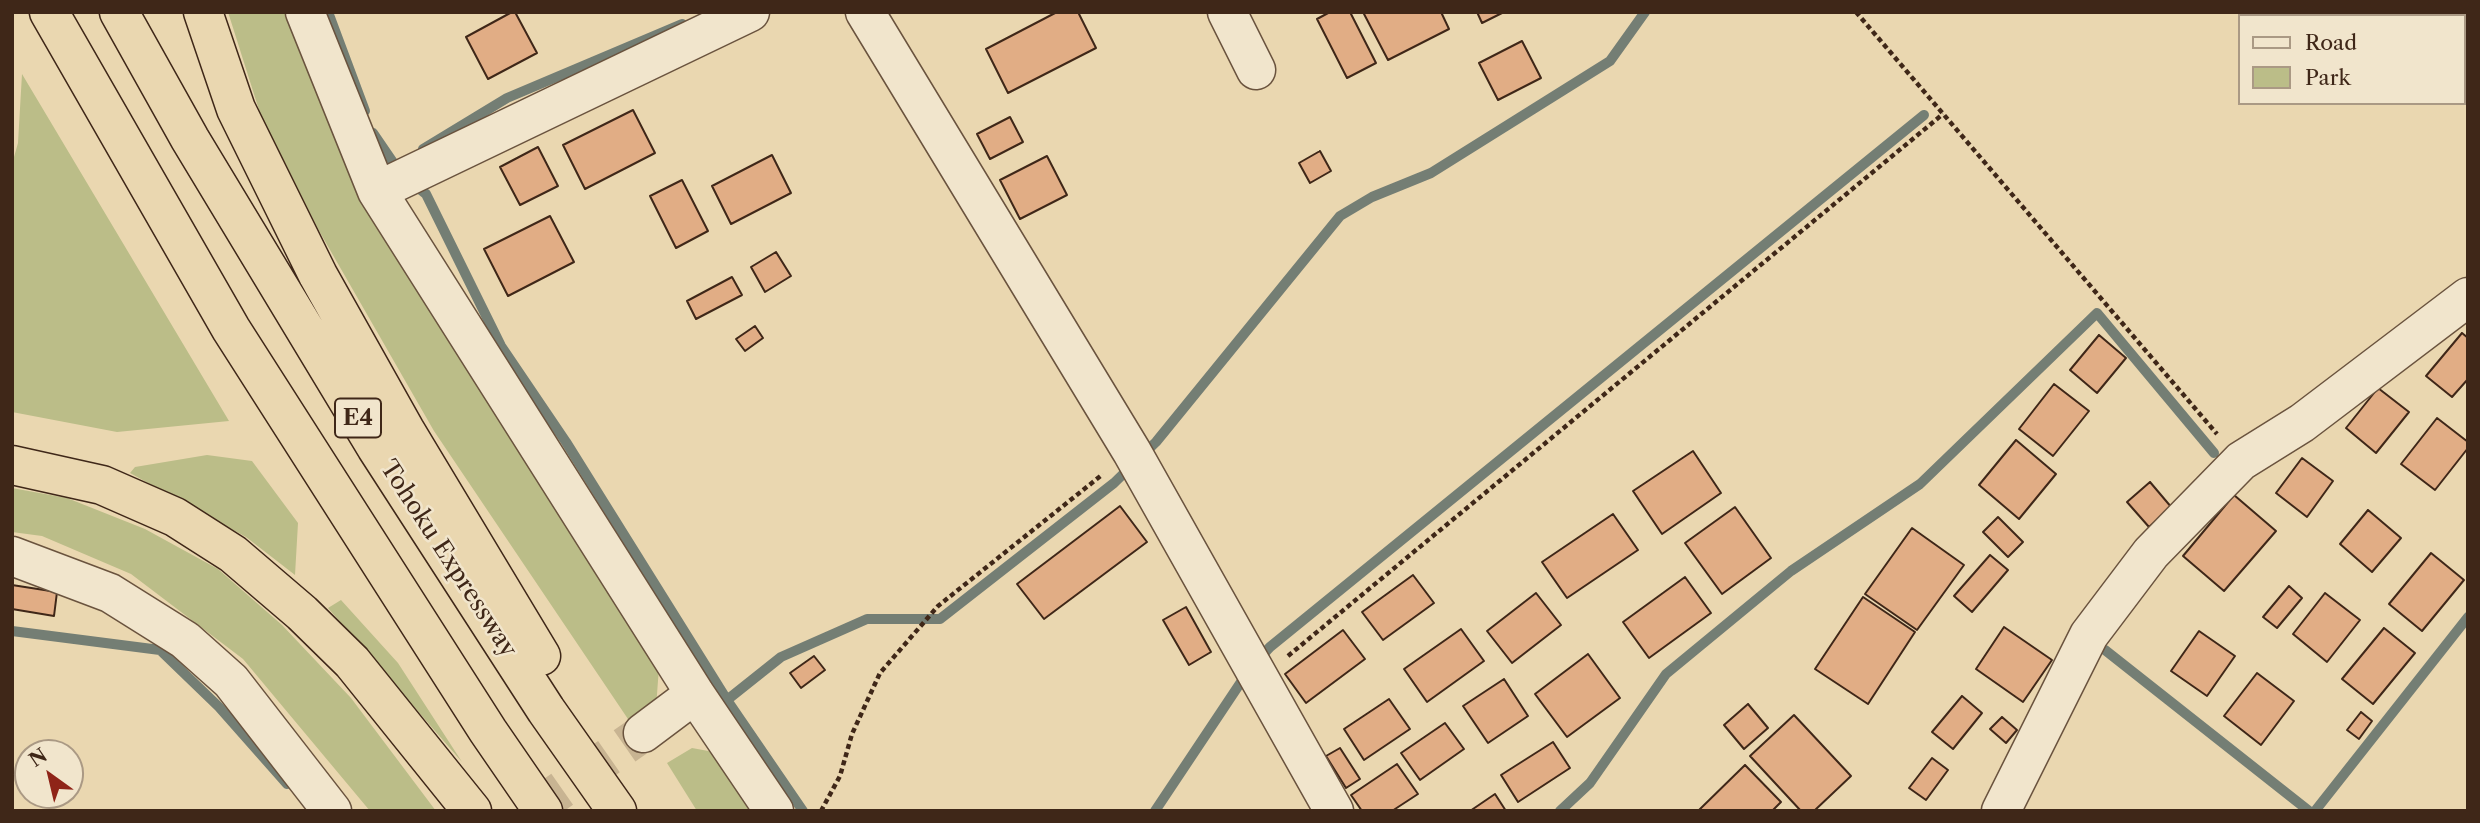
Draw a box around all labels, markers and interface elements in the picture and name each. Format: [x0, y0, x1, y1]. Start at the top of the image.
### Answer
legend [2238, 14, 2466, 105]
text: Road [2305, 30, 2357, 55]
text: Park [2305, 65, 2351, 90]
road number: E4 [335, 398, 381, 438]
street label: Tohoku Expressway [374, 455, 522, 663]
north arrow [14, 739, 84, 809]
text: N [25, 744, 51, 772]

